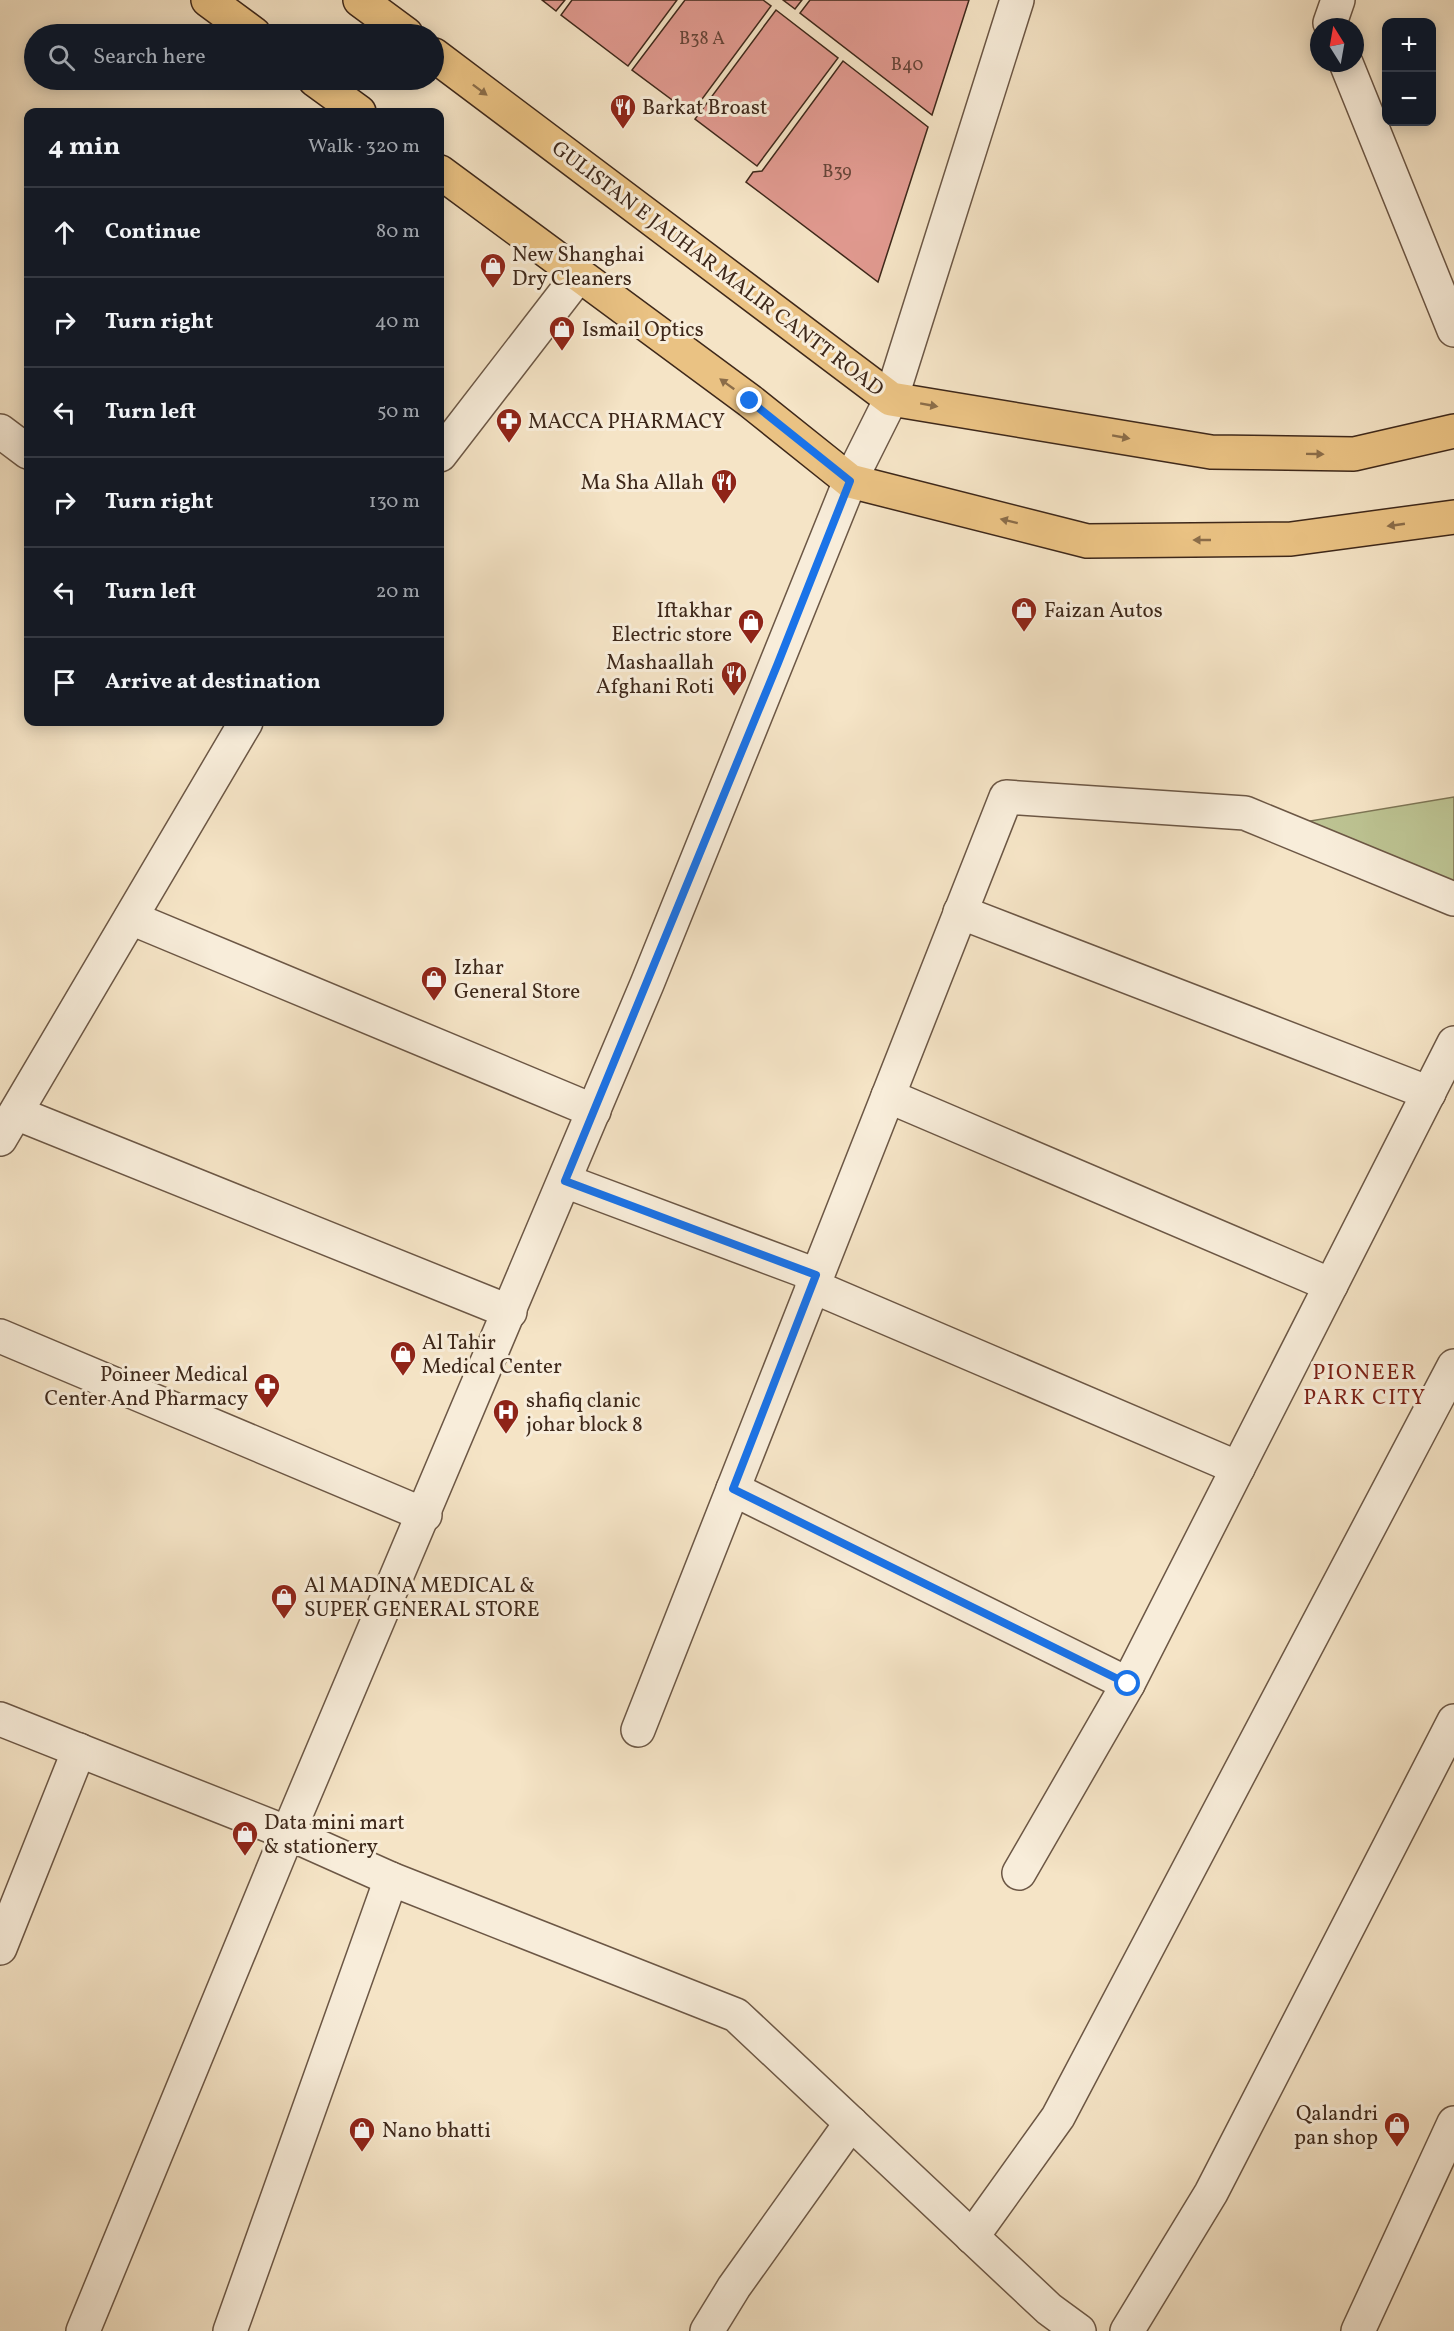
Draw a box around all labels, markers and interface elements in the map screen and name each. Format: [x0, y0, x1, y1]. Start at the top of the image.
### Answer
north arrow [1310, 18, 1364, 72]
map controls [1382, 18, 1436, 126]
button: + [1382, 18, 1436, 72]
search box [24, 24, 444, 90]
house number: B38 A [679, 27, 725, 52]
icon: search [45, 41, 78, 74]
text: Search here [93, 42, 206, 73]
house number: B40 [891, 53, 923, 78]
button: − [1382, 72, 1436, 126]
one-way arrow [473, 84, 488, 96]
restaurant icon: Barkat Broast [608, 92, 638, 130]
place label: Barkat Broast [642, 94, 767, 123]
text: 4 min [48, 129, 120, 165]
text: Walk · 320 m [308, 133, 420, 161]
street label: GULISTAN E JAUHAR MALIR CANTT ROAD [545, 134, 889, 404]
house number: B39 [822, 160, 852, 185]
icon: ahead [48, 216, 81, 249]
text: Continue [105, 217, 201, 248]
text: 80 m [376, 218, 420, 246]
place label: New Shanghai Dry Cleaners [512, 241, 644, 294]
shop icon: New Shanghai Dry Cleaners [478, 251, 508, 289]
icon: right [48, 306, 81, 339]
text: Turn right [105, 307, 213, 338]
text: 40 m [375, 308, 420, 336]
shop icon: Ismail Optics [547, 314, 577, 352]
place label: Ismail Optics [582, 316, 704, 345]
one-way arrow [719, 378, 735, 390]
route end [736, 387, 762, 413]
icon: left [48, 396, 81, 429]
text: Turn left [105, 397, 196, 428]
text: 50 m [377, 398, 420, 426]
one-way arrow [920, 401, 939, 410]
pharmacy icon: MACCA PHARMACY [494, 406, 524, 444]
place label: MACCA PHARMACY [528, 408, 725, 437]
one-way arrow [1112, 433, 1131, 442]
one-way arrow [1306, 449, 1325, 459]
restaurant icon: Ma Sha Allah [709, 467, 739, 505]
place label: Ma Sha Allah [581, 469, 704, 498]
icon: right [48, 486, 81, 519]
text: Turn right [105, 487, 213, 518]
text: 130 m [369, 488, 420, 516]
one-way arrow [1000, 516, 1019, 526]
one-way arrow [1386, 521, 1405, 530]
one-way arrow [1192, 535, 1211, 545]
icon: left [48, 576, 81, 609]
text: Turn left [105, 577, 196, 608]
text: 20 m [376, 578, 420, 606]
shop icon: Faizan Autos [1009, 595, 1039, 633]
place label: Iftakhar Electric store [612, 597, 732, 650]
place label: Faizan Autos [1044, 597, 1163, 626]
shop icon: Iftakhar Electric store [736, 607, 766, 645]
place label: Mashaallah Afghani Roti [596, 649, 714, 702]
restaurant icon: Mashaallah Afghani Roti [719, 659, 749, 697]
icon: arrive [48, 666, 81, 699]
text: Arrive at destination [105, 667, 321, 698]
place label: Izhar General Store [454, 954, 580, 1007]
shop icon: Izhar General Store [419, 964, 449, 1002]
place label: Al Tahir Medical Center [422, 1329, 562, 1382]
shop icon: Al Tahir Medical Center [388, 1339, 418, 1377]
district label: PIONEER PARK CITY [1303, 1358, 1427, 1414]
place label: Poineer Medical Center And Pharmacy [45, 1361, 249, 1414]
pharmacy icon: Poineer Medical Center And Pharmacy [252, 1371, 282, 1409]
place label: shafiq clanic johar block 8 [526, 1387, 643, 1440]
hospital icon: shafiq clanic johar block 8 [491, 1397, 521, 1435]
place label: Al MADINA MEDICAL & SUPER GENERAL STORE [304, 1572, 540, 1625]
shop icon: Al MADINA MEDICAL & SUPER GENERAL STORE [269, 1582, 299, 1620]
route start [1114, 1670, 1140, 1696]
place label: Data mini mart & stationery [264, 1809, 405, 1862]
shop icon: Data mini mart & stationery [230, 1819, 260, 1857]
place label: Qalandri pan shop [1294, 2100, 1378, 2153]
shop icon: Qalandri pan shop [1382, 2110, 1412, 2148]
shop icon: Nano bhatti [347, 2115, 377, 2153]
place label: Nano bhatti [382, 2117, 491, 2146]

